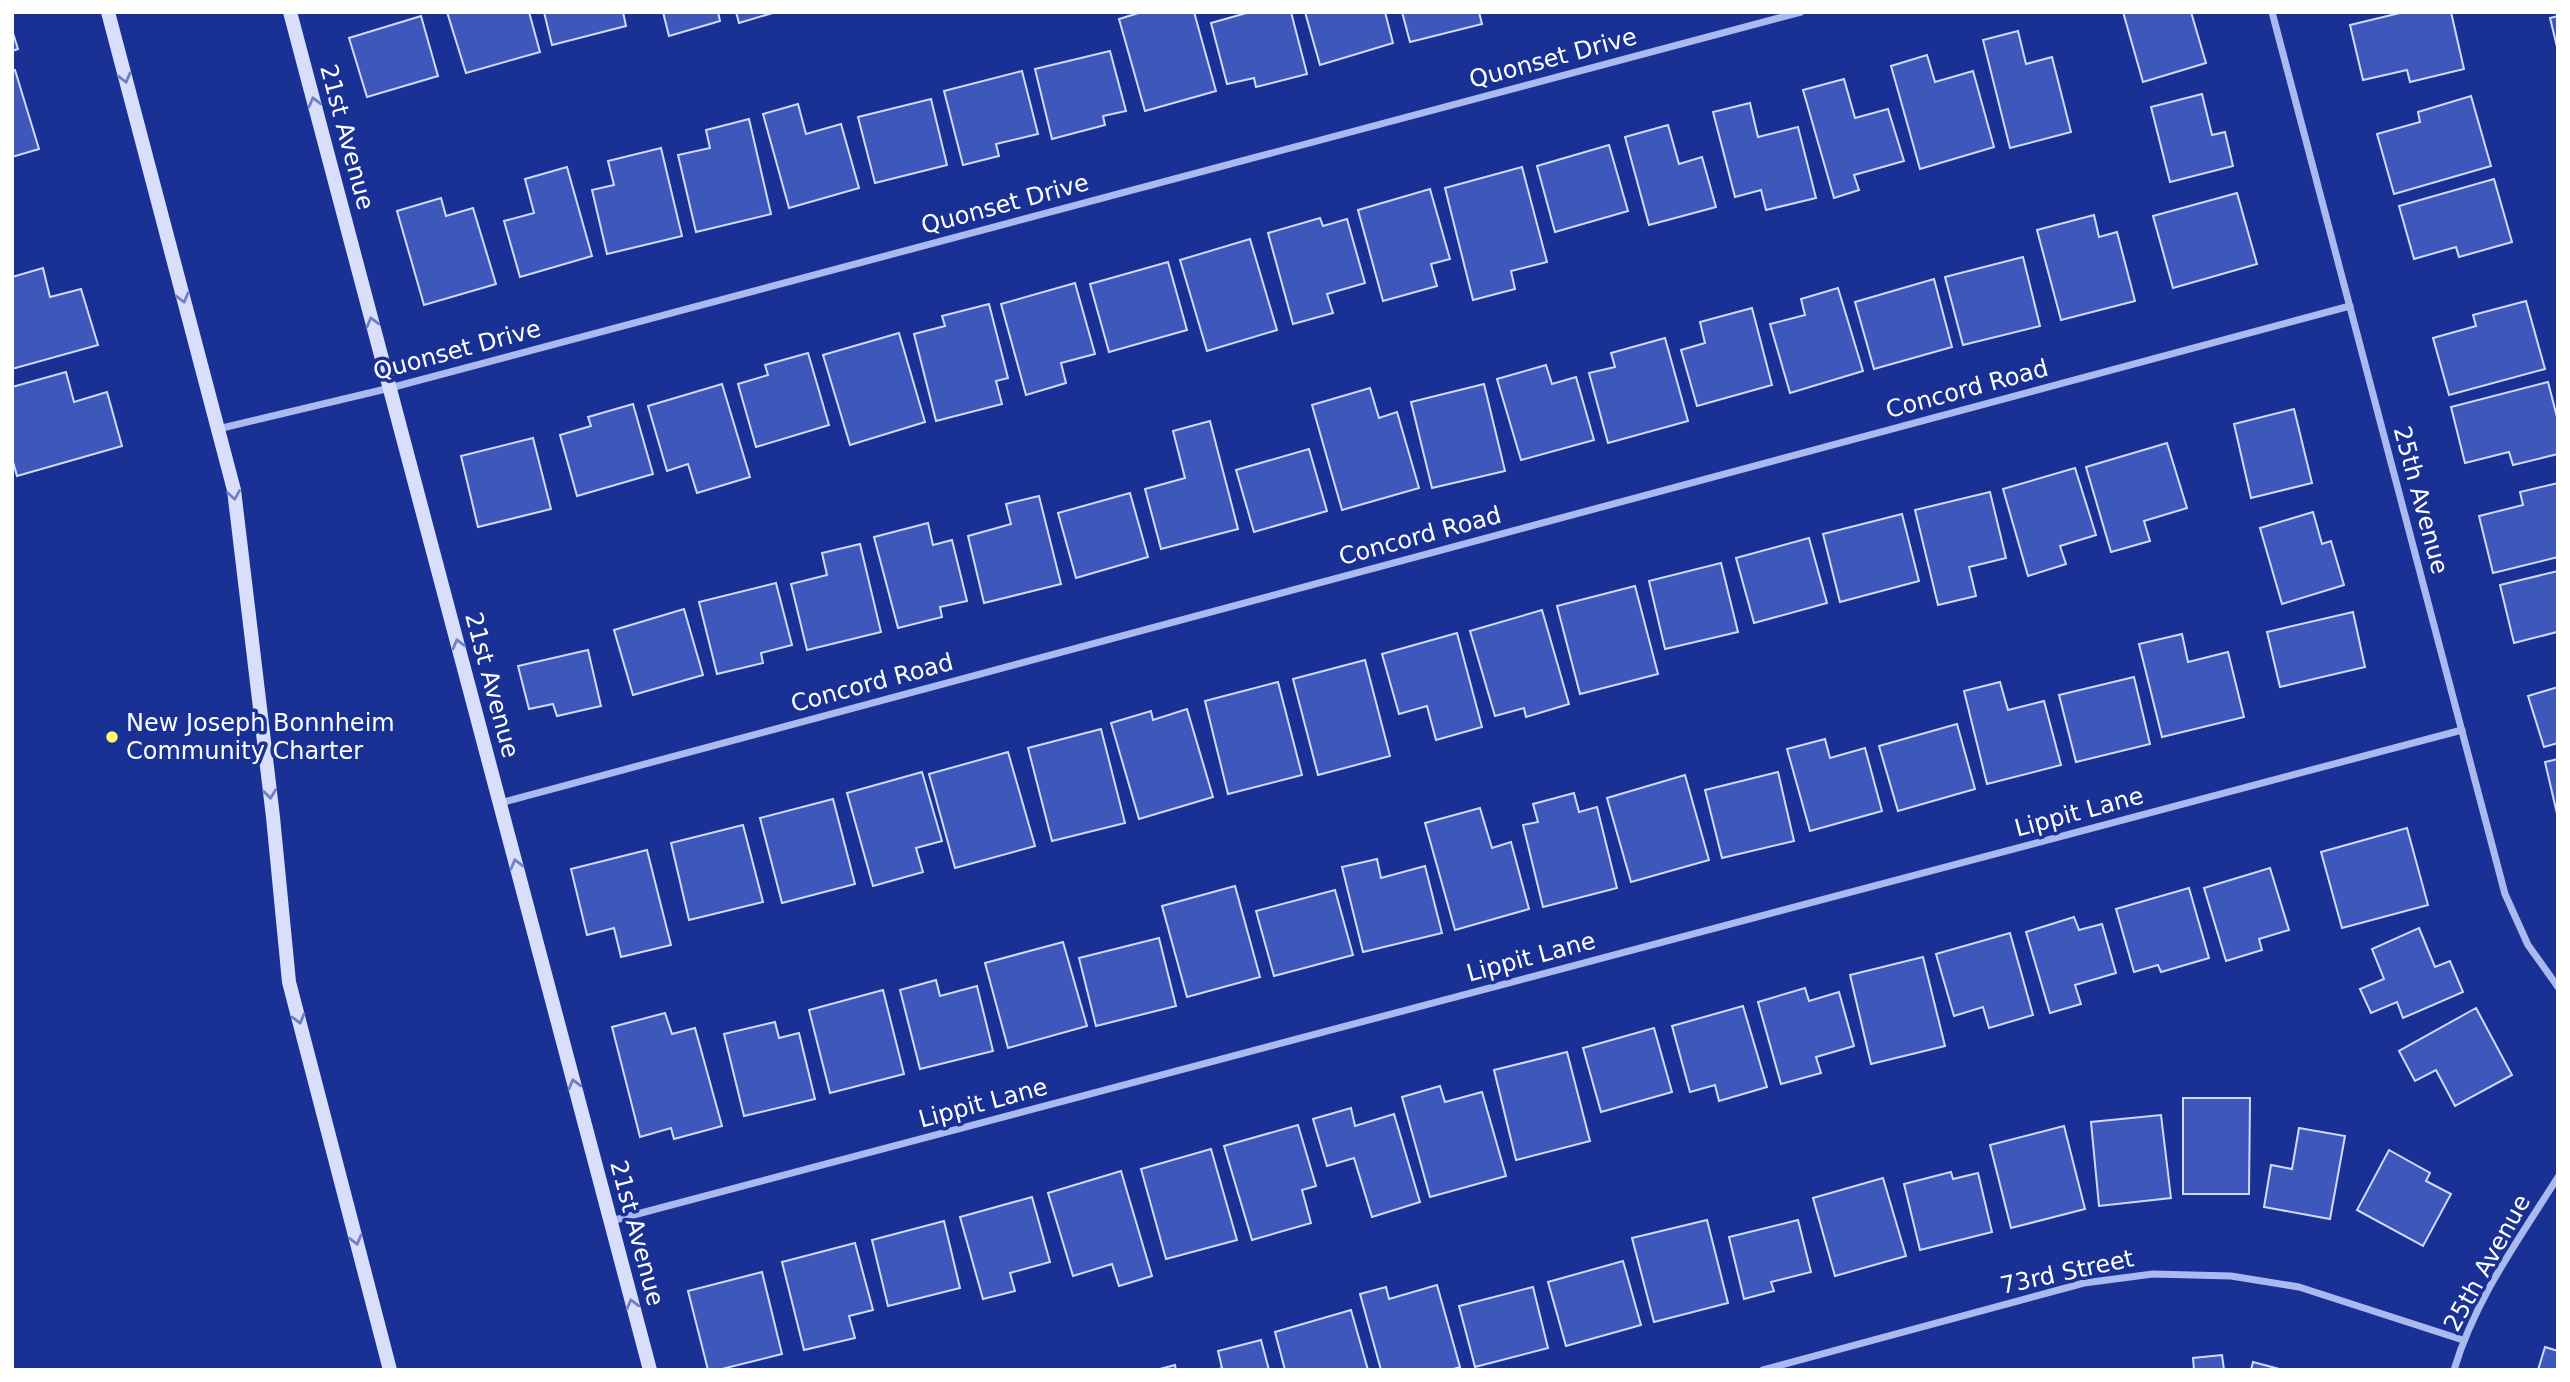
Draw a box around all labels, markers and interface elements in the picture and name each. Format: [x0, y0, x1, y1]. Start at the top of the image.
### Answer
street label: Quonset Drive [1466, 22, 1640, 94]
street label: 21st Avenue [314, 61, 380, 213]
one-way arrow [117, 72, 131, 84]
one-way arrow [308, 96, 322, 108]
street label: Quonset Drive [918, 168, 1092, 240]
one-way arrow [175, 292, 189, 304]
street label: Quonset Drive [370, 314, 544, 386]
one-way arrow [366, 316, 380, 328]
street label: Concord Road [1883, 354, 2051, 424]
street label: 25th Avenue [2388, 423, 2454, 577]
one-way arrow [226, 489, 241, 501]
street label: Concord Road [1336, 501, 1504, 571]
street label: 21st Avenue [459, 609, 525, 761]
one-way arrow [451, 638, 466, 650]
street label: Concord Road [788, 648, 956, 718]
place label: New Joseph Bonnheim Community Charter [126, 709, 395, 765]
marker: New Joseph Bonnheim Community Charter [104, 729, 120, 745]
street label: Lippit Lane [2011, 781, 2147, 843]
one-way arrow [263, 788, 278, 800]
one-way arrow [510, 858, 524, 870]
street label: Lippit Lane [1463, 926, 1599, 988]
one-way arrow [291, 1013, 305, 1025]
street label: Lippit Lane [915, 1072, 1051, 1134]
one-way arrow [568, 1078, 582, 1090]
street label: 21st Avenue [604, 1157, 670, 1309]
street label: 25th Avenue [2438, 1190, 2536, 1336]
one-way arrow [348, 1233, 363, 1245]
street label: 73rd Street [1998, 1244, 2136, 1300]
one-way arrow [626, 1298, 640, 1310]

